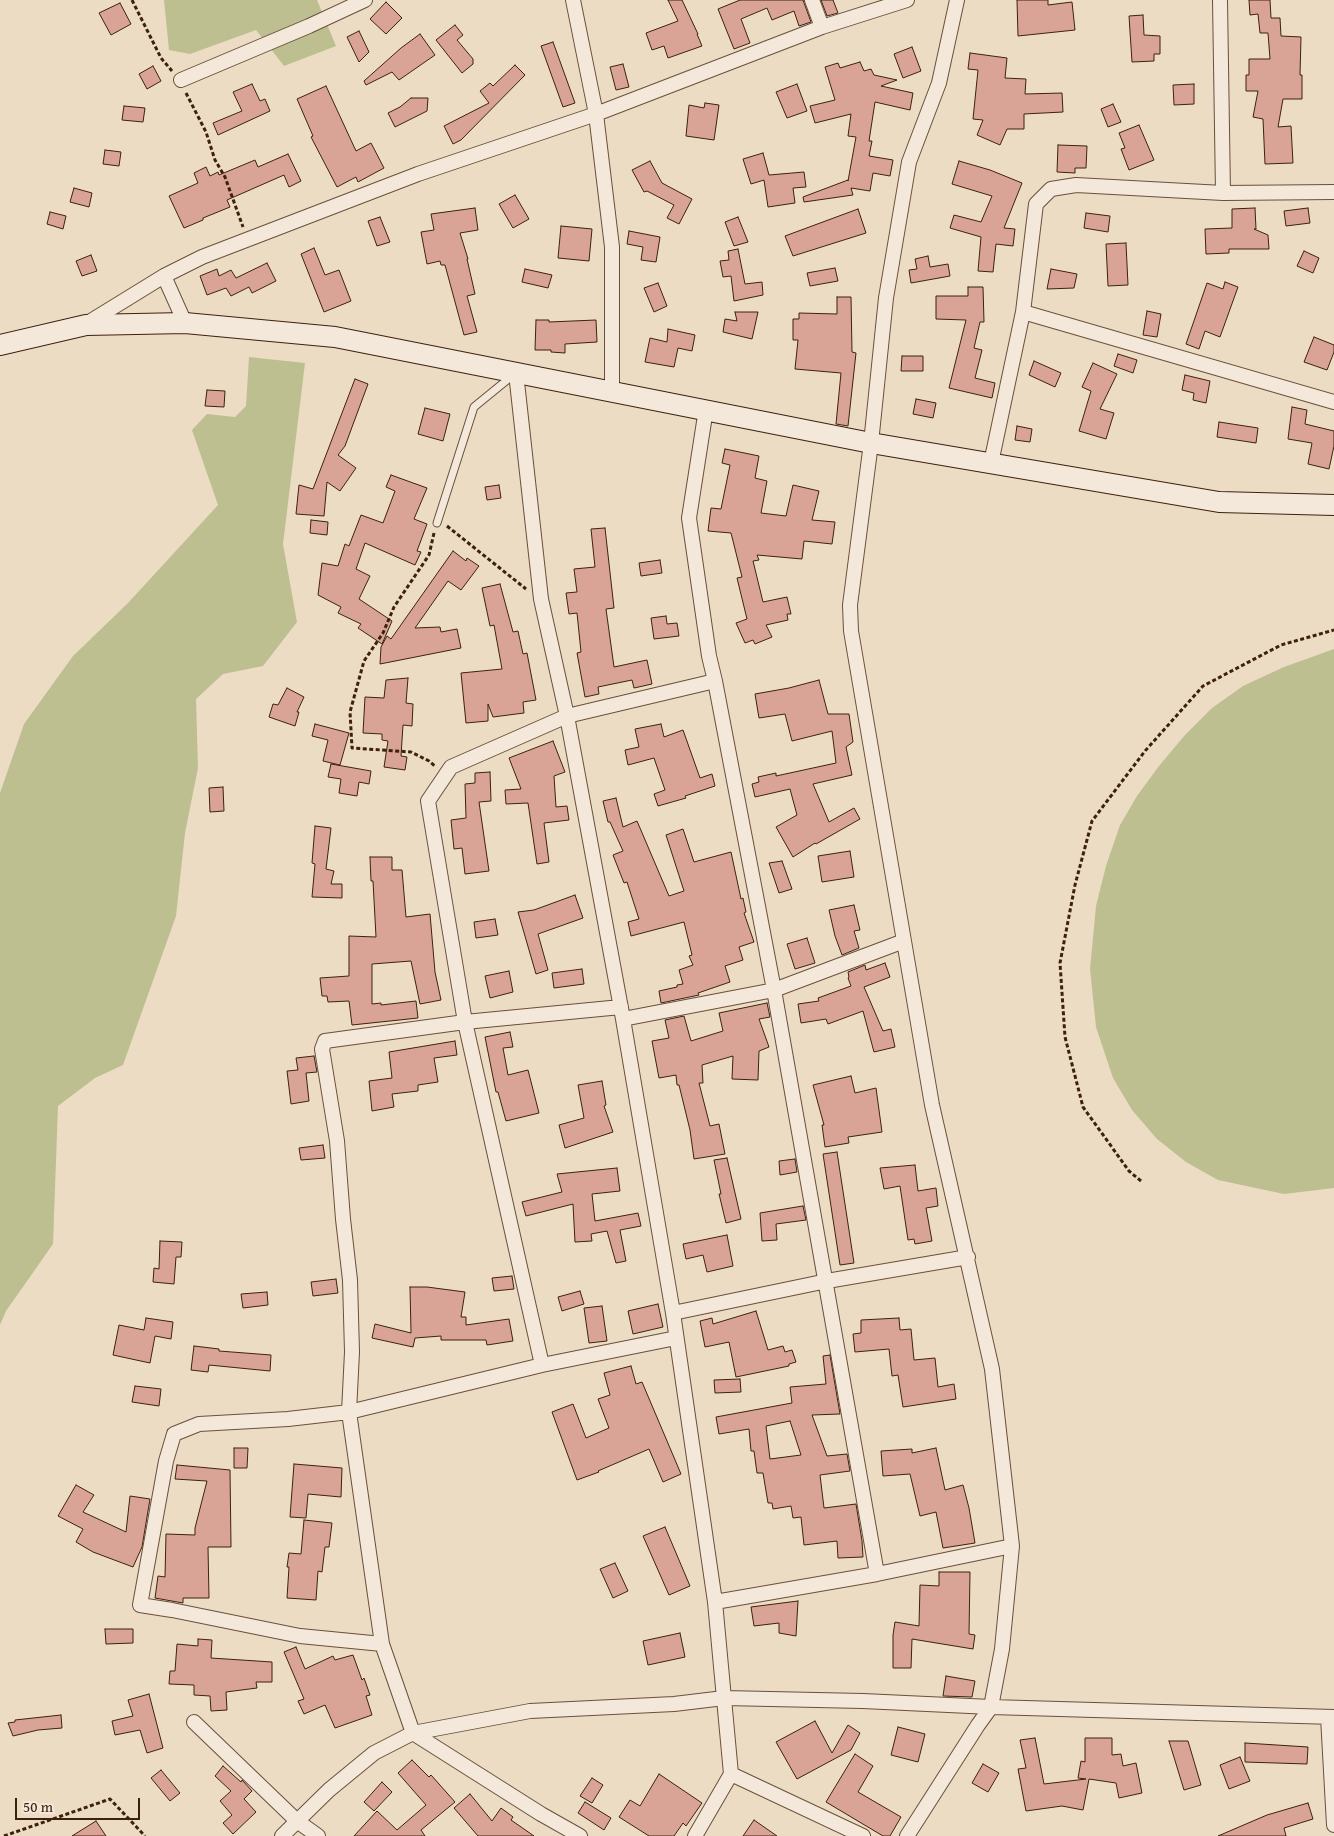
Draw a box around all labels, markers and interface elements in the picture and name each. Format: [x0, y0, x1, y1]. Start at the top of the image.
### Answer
scale bar [18, 1788, 142, 1820]
text: 50 m [23, 1796, 53, 1817]

